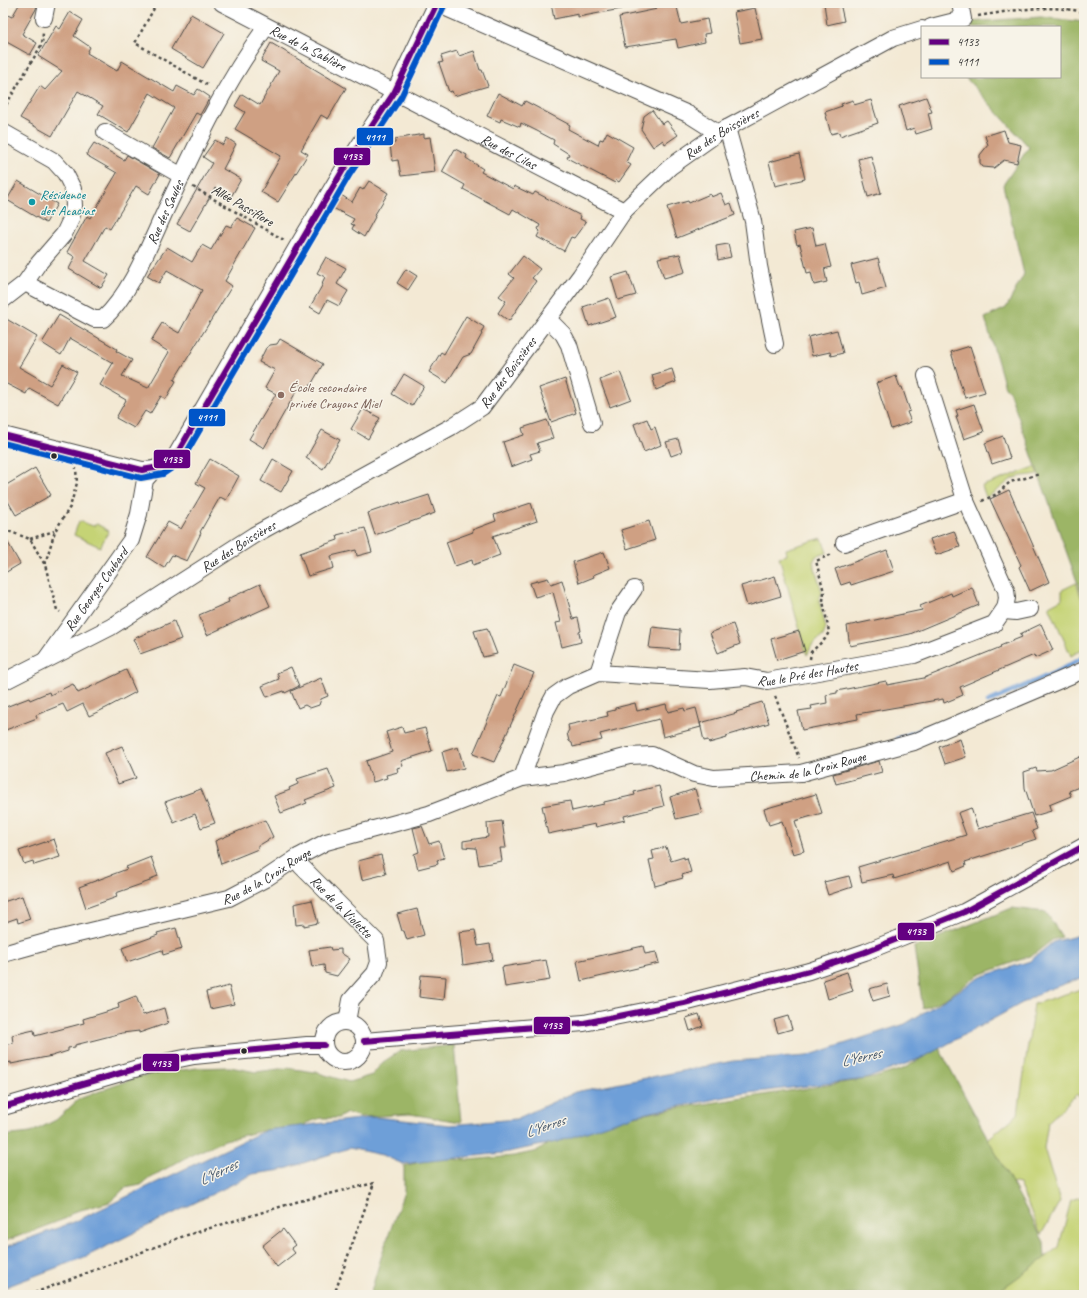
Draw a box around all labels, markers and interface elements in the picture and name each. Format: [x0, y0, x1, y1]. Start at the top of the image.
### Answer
street label: Rue de la Sablière [267, 21, 350, 75]
legend [921, 26, 1061, 78]
text: 4133 [957, 34, 980, 50]
text: 4111 [957, 54, 979, 70]
street label: Rue des Boissières [681, 104, 763, 163]
line badge: 4111 [356, 127, 394, 146]
text: 4111 [365, 130, 386, 144]
street label: Rue des Lilas [478, 131, 540, 174]
line badge: 4133 [333, 147, 371, 166]
text: 4133 [342, 149, 363, 163]
street label: Rue des Saules [143, 177, 188, 247]
street label: Allée Passiflore [209, 181, 278, 231]
place label: Résidence des Acacias [40, 186, 96, 219]
marker: Résidence des Acacias [27, 197, 37, 207]
street label: Rue des Boissières [476, 333, 541, 412]
place label: École secondaire privée Crayons Miel [289, 379, 383, 412]
marker: École secondaire privée Crayons Miel [276, 390, 286, 400]
line badge: 4111 [188, 408, 226, 427]
text: 4111 [197, 410, 218, 424]
line badge: 4133 [153, 449, 191, 469]
unlabelled marker [49, 451, 59, 461]
text: 4133 [162, 452, 183, 466]
street label: Rue des Boissières [198, 516, 280, 576]
street label: Rue Georges Coubard [61, 542, 133, 634]
street label: Rue le Pré des Hautes [756, 657, 860, 690]
street label: Chemin de la Croix Rouge [749, 747, 869, 785]
street label: Rue de la Croix Rouge [221, 843, 315, 908]
street label: Rue de la Violette [307, 872, 377, 943]
line badge: 4133 [897, 922, 935, 941]
text: 4133 [906, 924, 927, 938]
line badge: 4133 [533, 1016, 571, 1035]
text: 4133 [542, 1018, 563, 1032]
water label: L'Yerres [839, 1043, 886, 1071]
unlabelled marker [239, 1046, 249, 1056]
line badge: 4133 [142, 1053, 180, 1072]
text: 4133 [151, 1056, 172, 1070]
water label: L'Yerres [523, 1110, 570, 1142]
water label: L'Yerres [196, 1154, 243, 1190]

